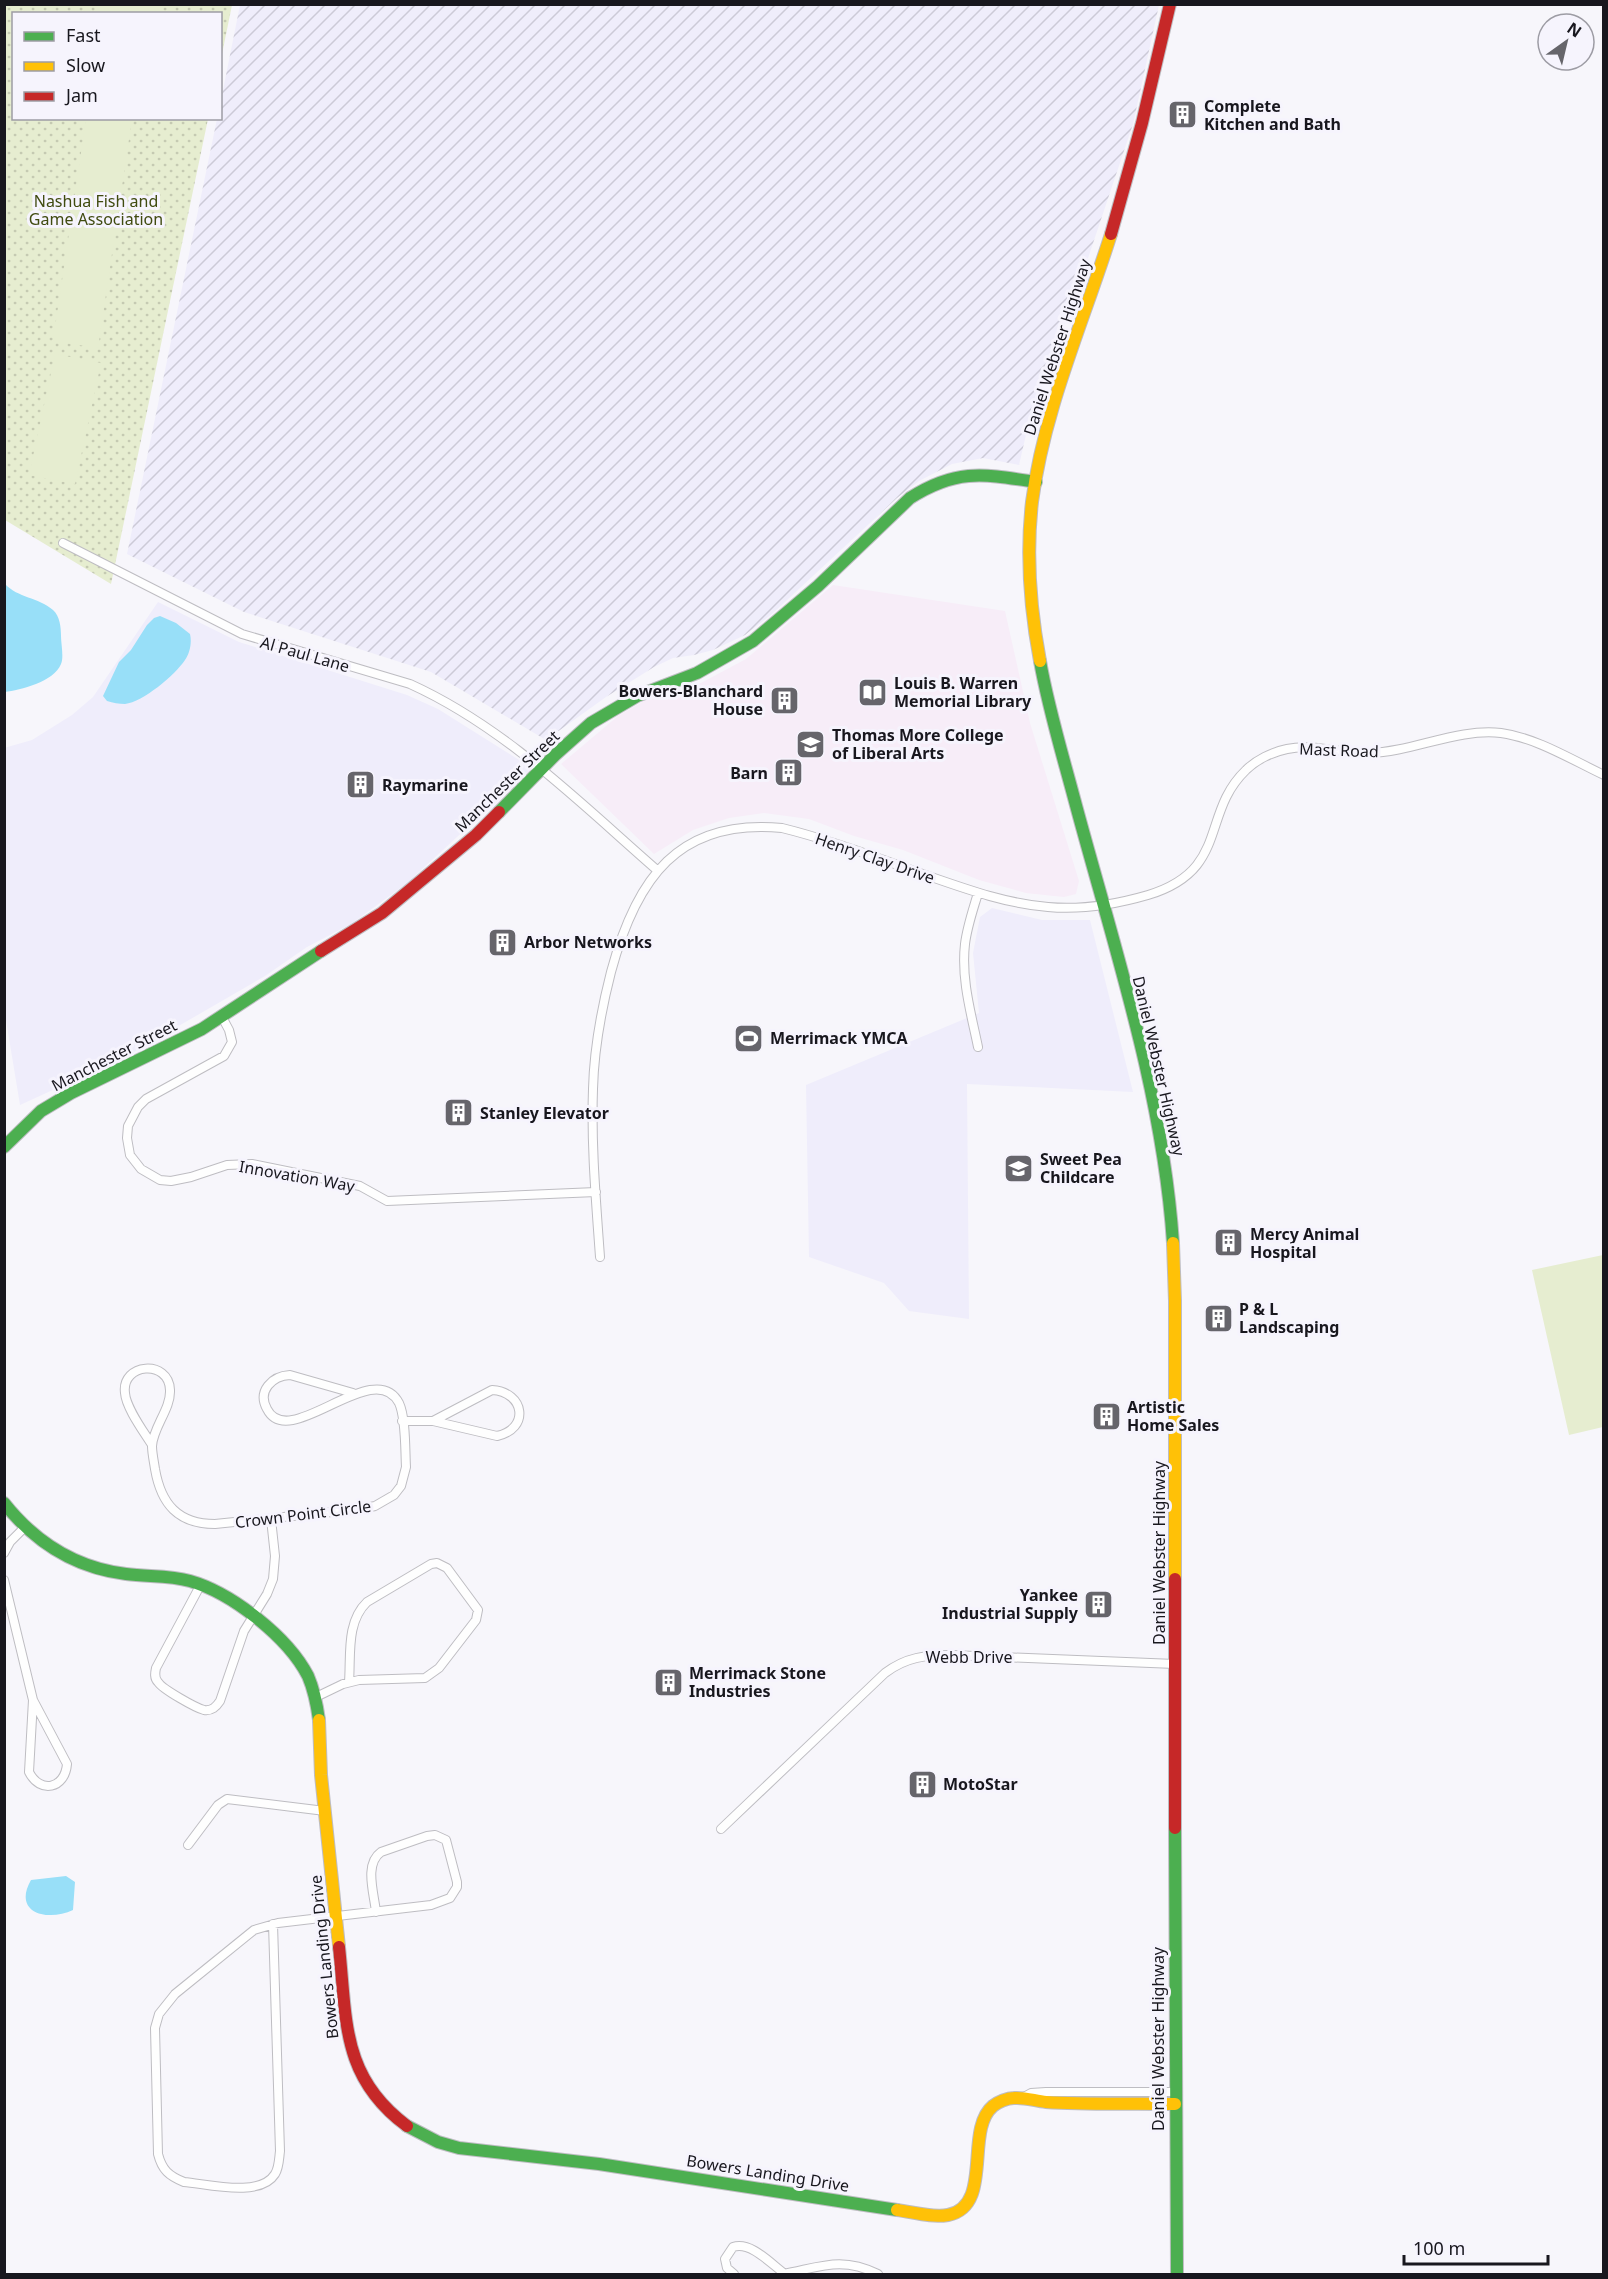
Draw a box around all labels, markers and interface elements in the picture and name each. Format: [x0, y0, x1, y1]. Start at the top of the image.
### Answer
legend [12, 12, 222, 120]
north arrow [1536, 12, 1596, 72]
text: N [1563, 17, 1586, 42]
text: Fast [66, 23, 101, 47]
text: Slow [66, 53, 105, 77]
text: Jam [64, 83, 98, 107]
place label: Complete Kitchen and Bath [1204, 95, 1341, 135]
building icon: Complete Kitchen and Bath [1167, 99, 1199, 131]
park label: Nashua Fish and Game Association [29, 190, 163, 230]
street label: Daniel Webster Highway [1018, 255, 1096, 438]
street label: Al Paul Lane [258, 631, 352, 677]
place label: Louis B. Warren Memorial Library [894, 672, 1032, 712]
library icon: Louis B. Warren Memorial Library [857, 676, 889, 708]
place label: Bowers-Blanchard House [619, 680, 763, 720]
building icon: Bowers-Blanchard House [768, 684, 800, 716]
place label: Thomas More College of Liberal Arts [832, 724, 1004, 764]
street label: Manchester Street [450, 725, 564, 837]
school or university icon: Thomas More College of Liberal Arts [795, 728, 827, 760]
street label: Mast Road [1299, 738, 1379, 762]
building icon: Barn [773, 757, 805, 789]
place label: Barn [730, 762, 768, 784]
building icon: Raymarine [345, 769, 377, 801]
place label: Raymarine [382, 774, 468, 796]
street label: Henry Clay Drive [812, 827, 938, 889]
building icon: Arbor Networks [487, 926, 519, 958]
place label: Arbor Networks [524, 931, 652, 953]
street label: Daniel Webster Highway [1128, 974, 1191, 1159]
street label: Manchester Street [48, 1014, 181, 1096]
sports icon: Merrimack YMCA [733, 1022, 765, 1054]
place label: Merrimack YMCA [770, 1027, 909, 1049]
building icon: Stanley Elevator [443, 1097, 475, 1129]
place label: Stanley Elevator [480, 1102, 609, 1124]
place label: Sweet Pea Childcare [1040, 1148, 1122, 1188]
school or university icon: Sweet Pea Childcare [1003, 1152, 1035, 1184]
street label: Innovation Way [237, 1155, 357, 1197]
place label: Mercy Animal Hospital [1250, 1223, 1359, 1263]
building icon: Mercy Animal Hospital [1213, 1227, 1245, 1259]
place label: P & L Landscaping [1239, 1298, 1339, 1338]
building icon: P & L Landscaping [1202, 1302, 1234, 1334]
place label: Artistic Home Sales [1127, 1396, 1219, 1436]
building icon: Artistic Home Sales [1090, 1400, 1122, 1432]
street label: Daniel Webster Highway [1148, 1460, 1170, 1645]
street label: Crown Point Circle [234, 1495, 372, 1533]
place label: Yankee Industrial Supply [942, 1584, 1079, 1624]
building icon: Yankee Industrial Supply [1083, 1588, 1115, 1620]
street label: Webb Drive [926, 1646, 1013, 1668]
place label: Merrimack Stone Industries [689, 1662, 826, 1702]
building icon: Merrimack Stone Industries [652, 1666, 684, 1698]
building icon: MotoStar [906, 1768, 938, 1800]
place label: MotoStar [943, 1773, 1018, 1795]
street label: Bowers Landing Drive [304, 1874, 344, 2040]
street label: Daniel Webster Highway [1147, 1946, 1169, 2131]
street label: Bowers Landing Drive [685, 2149, 851, 2197]
scale bar [1404, 2228, 1548, 2266]
text: 100 m [1413, 2236, 1465, 2260]

